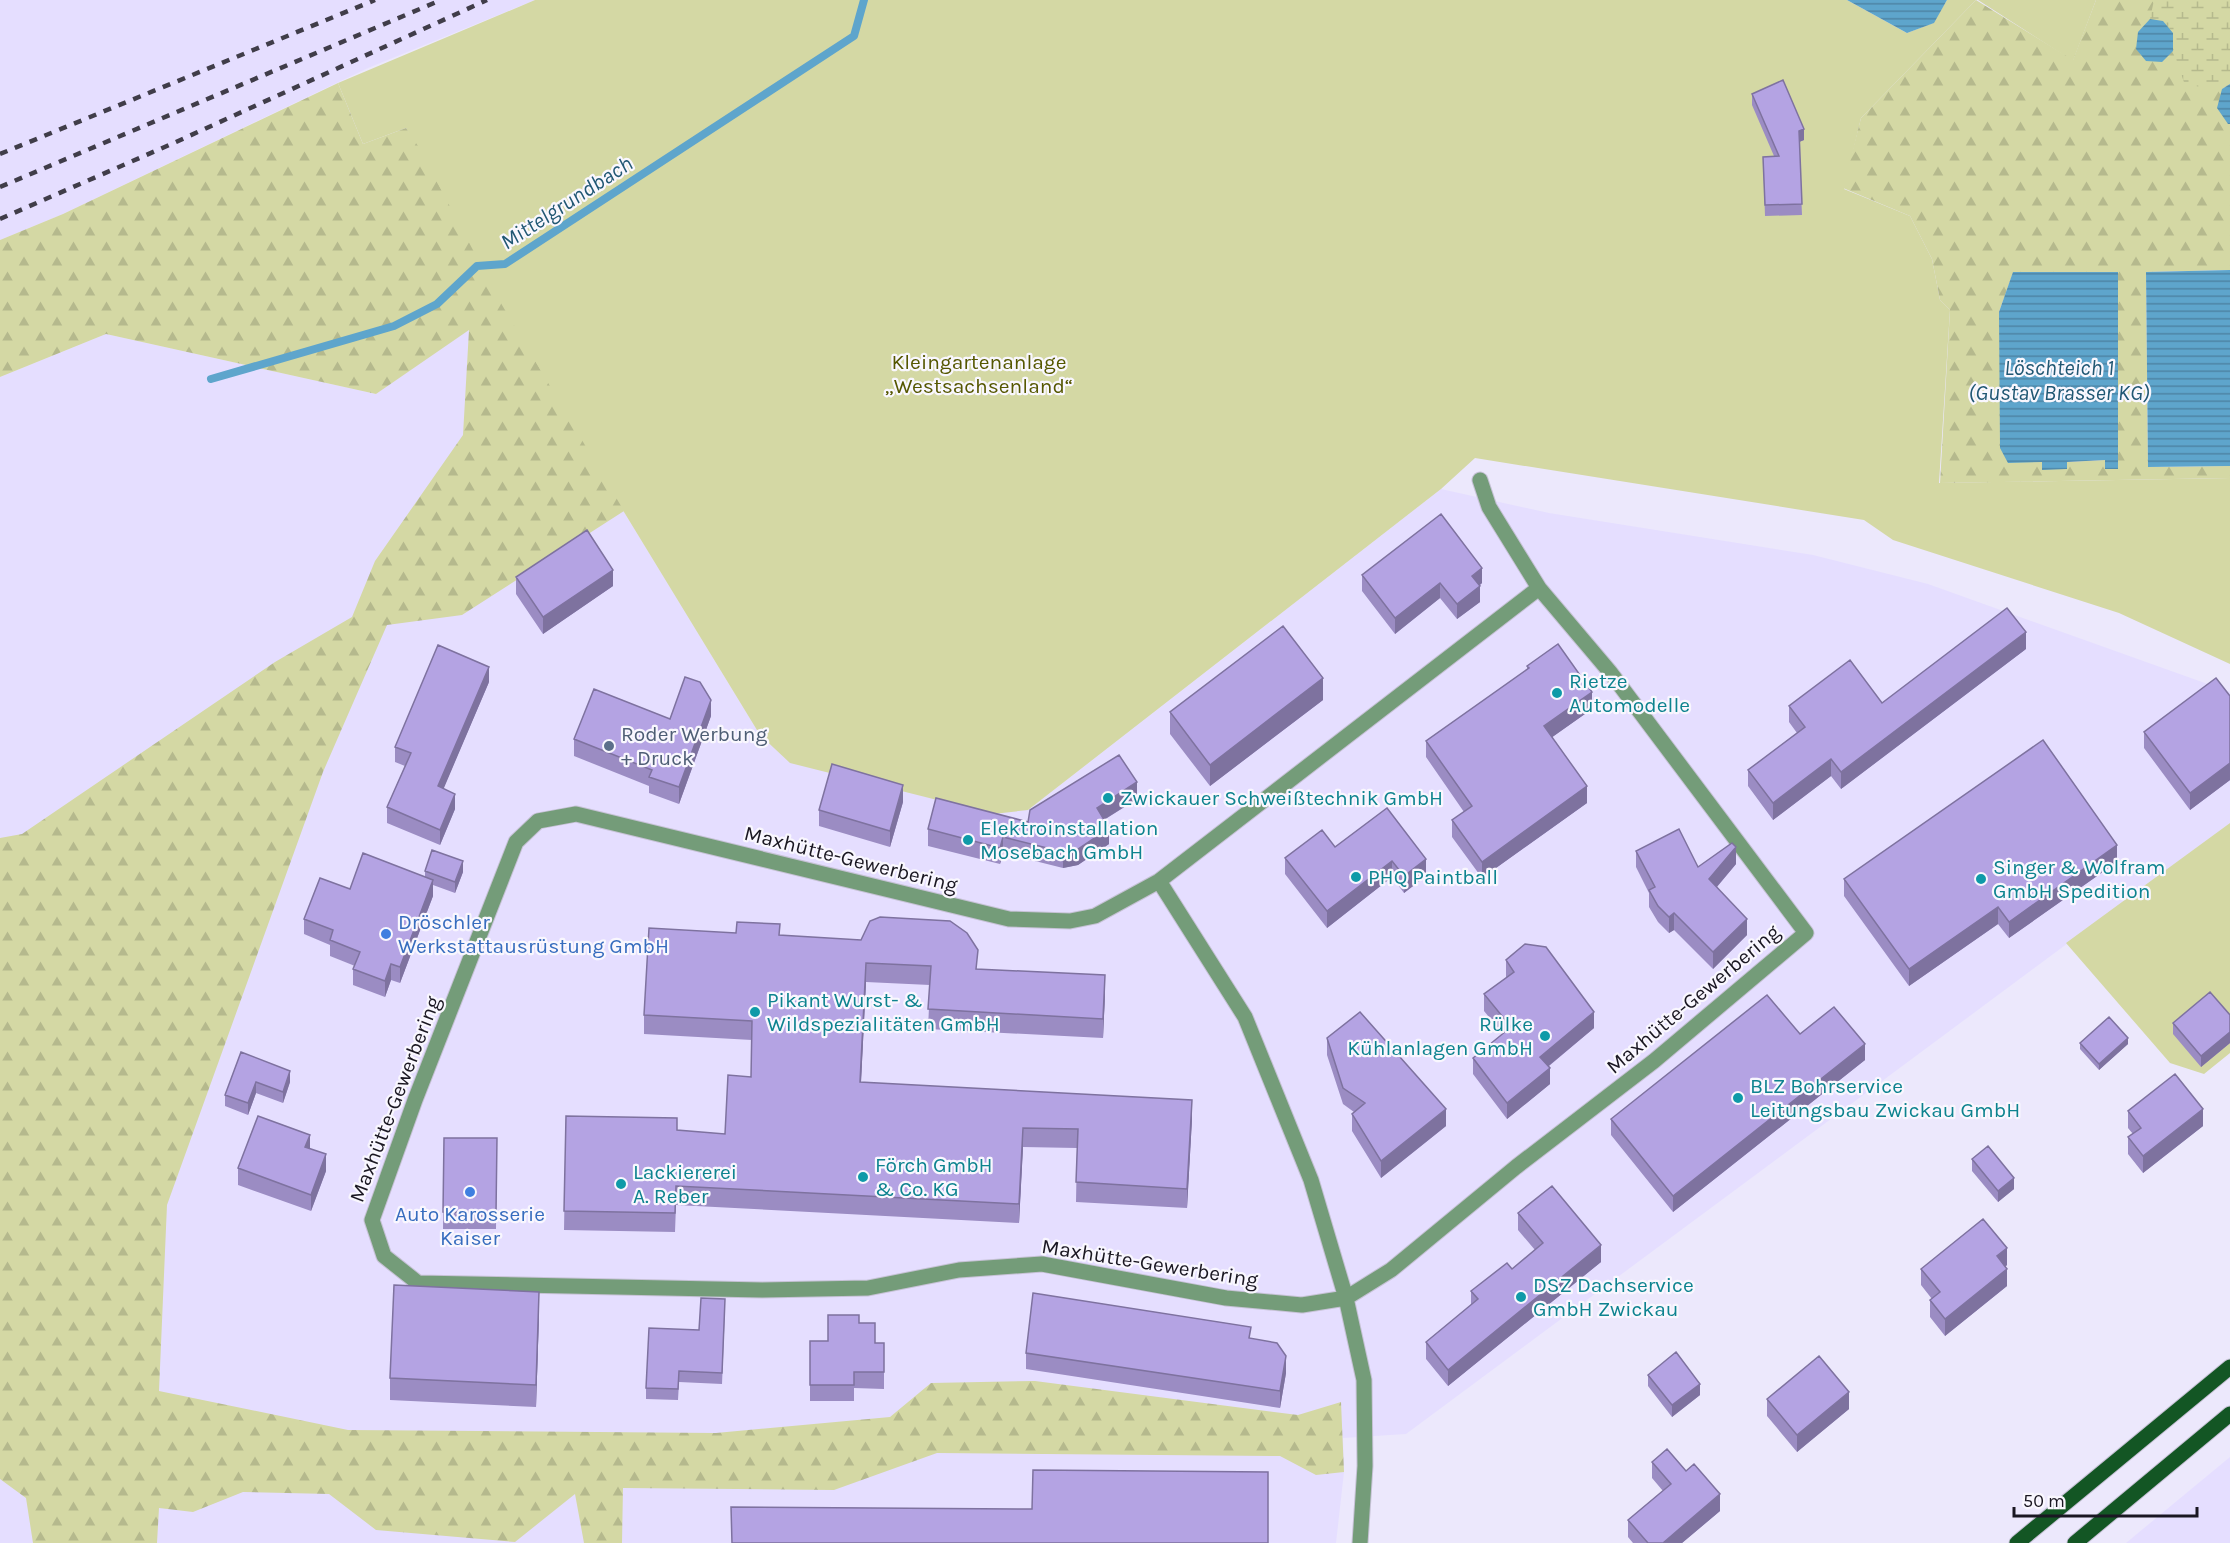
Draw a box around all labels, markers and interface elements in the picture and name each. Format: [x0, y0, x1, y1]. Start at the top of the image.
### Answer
water label: Mittelgrundbach [495, 150, 638, 255]
park label: Kleingartenanlage „Westsachsenland“ [885, 350, 1073, 398]
water label: Löschteich 1 (Gustav Brasser KG) [1968, 355, 2150, 406]
place label: Rietze Automodelle [1569, 669, 1690, 717]
marker: Rietze Automodelle [1550, 686, 1564, 700]
place label: Roder Werbung + Druck [621, 722, 767, 770]
marker: Roder Werbung + Druck [602, 739, 616, 753]
place label: Zwickauer Schweißtechnik GmbH [1120, 786, 1443, 810]
marker: Zwickauer Schweißtechnik GmbH [1101, 791, 1115, 805]
place label: Elektroinstallation Mosebach GmbH [980, 816, 1158, 864]
street label: Maxhütte-Gewerbering [742, 821, 960, 897]
marker: Elektroinstallation Mosebach GmbH [961, 833, 975, 847]
place label: Singer & Wolfram GmbH Spedition [1993, 855, 2165, 903]
place label: PHQ Paintball [1368, 865, 1498, 889]
marker: PHQ Paintball [1349, 870, 1363, 884]
marker: Singer & Wolfram GmbH Spedition [1974, 872, 1988, 886]
place label: Dröschler Werkstattausrüstung GmbH [398, 910, 669, 958]
street label: Maxhütte-Gewerbering [1601, 919, 1785, 1079]
marker: Dröschler Werkstattausrüstung GmbH [379, 927, 393, 941]
place label: Pikant Wurst- & Wildspezialitäten GmbH [767, 988, 1000, 1036]
street label: Maxhütte-Gewerbering [345, 992, 445, 1205]
marker: Pikant Wurst- & Wildspezialitäten GmbH [748, 1005, 762, 1019]
place label: Rülke Kühlanlagen GmbH [1347, 1012, 1533, 1060]
marker: Rülke Kühlanlagen GmbH [1538, 1029, 1552, 1043]
place label: BLZ Bohrservice Leitungsbau Zwickau GmbH [1750, 1074, 2020, 1122]
marker: BLZ Bohrservice Leitungsbau Zwickau GmbH [1731, 1091, 1745, 1105]
place label: Förch GmbH & Co. KG [875, 1153, 993, 1201]
place label: Lackiererei A. Reber [633, 1160, 737, 1208]
marker: Förch GmbH & Co. KG [856, 1170, 870, 1184]
marker: Lackiererei A. Reber [614, 1177, 628, 1191]
marker: Auto Karosserie Kaiser [463, 1185, 477, 1199]
place label: Auto Karosserie Kaiser [395, 1202, 545, 1250]
street label: Maxhütte-Gewerbering [1040, 1234, 1260, 1292]
place label: DSZ Dachservice GmbH Zwickau [1533, 1273, 1694, 1321]
marker: DSZ Dachservice GmbH Zwickau [1514, 1290, 1528, 1304]
scale bar [2014, 1480, 2197, 1518]
text: 50 m [2023, 1490, 2065, 1512]

